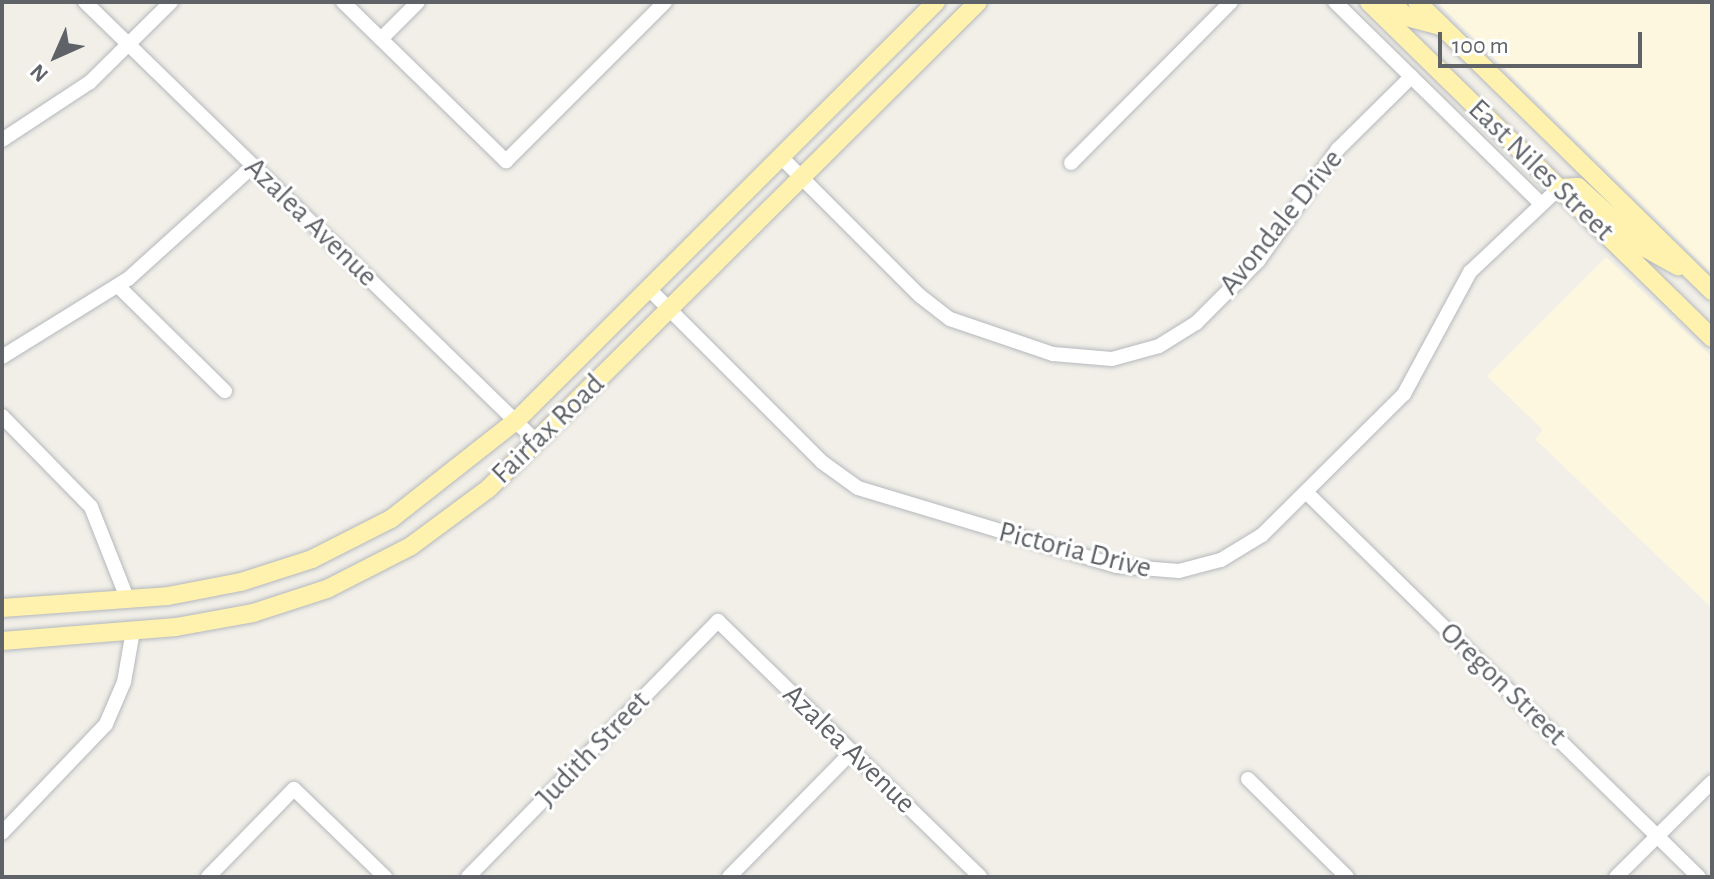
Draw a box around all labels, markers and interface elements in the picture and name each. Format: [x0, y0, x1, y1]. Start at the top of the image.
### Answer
north arrow [16, 16, 96, 96]
scale bar [1442, 16, 1646, 66]
text: 100 m [1452, 34, 1509, 58]
text: N [26, 60, 52, 86]
street label: East Niles Street [1461, 91, 1621, 249]
street label: Avondale Drive [1211, 142, 1351, 302]
street label: Azalea Avenue [237, 150, 385, 294]
street label: Fairfax Road [484, 366, 612, 492]
street label: Pictoria Drive [995, 514, 1155, 586]
street label: Oregon Street [1432, 615, 1574, 753]
street label: Azalea Avenue [775, 677, 923, 821]
street label: Judith Street [529, 683, 657, 815]

